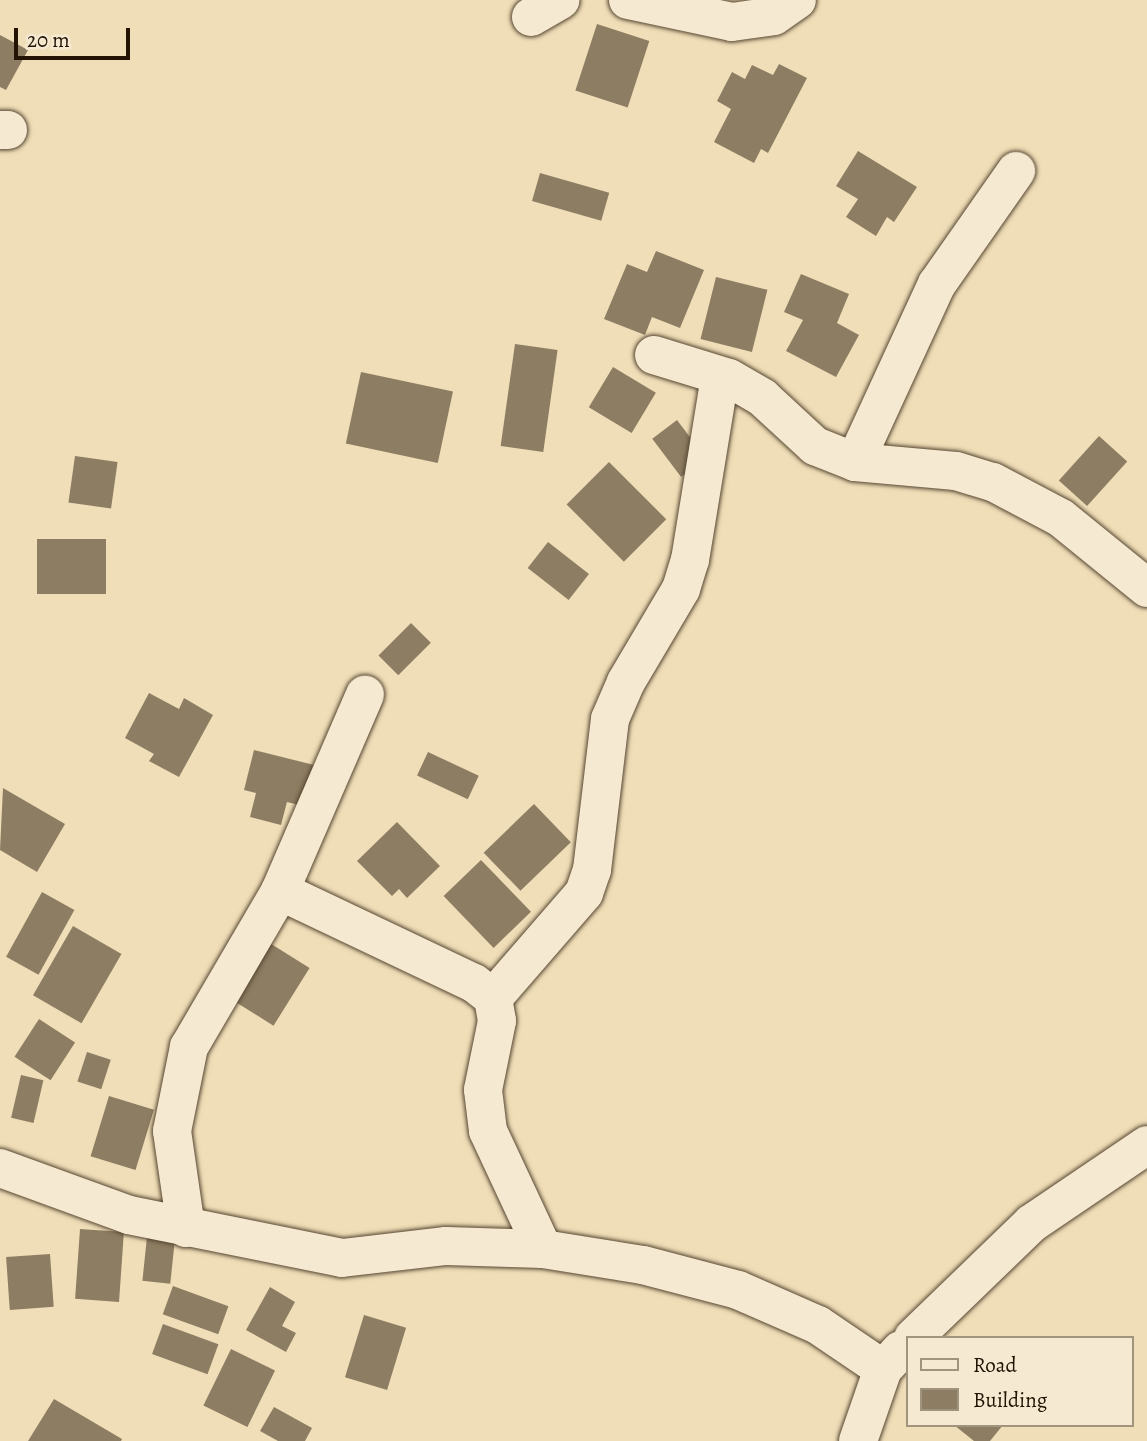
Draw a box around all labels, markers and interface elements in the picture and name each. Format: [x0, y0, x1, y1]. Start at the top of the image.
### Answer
scale bar [18, 14, 133, 58]
text: 20 m [27, 26, 70, 54]
legend [906, 1336, 1133, 1427]
text: Road [973, 1351, 1017, 1379]
text: Building [973, 1386, 1047, 1414]

